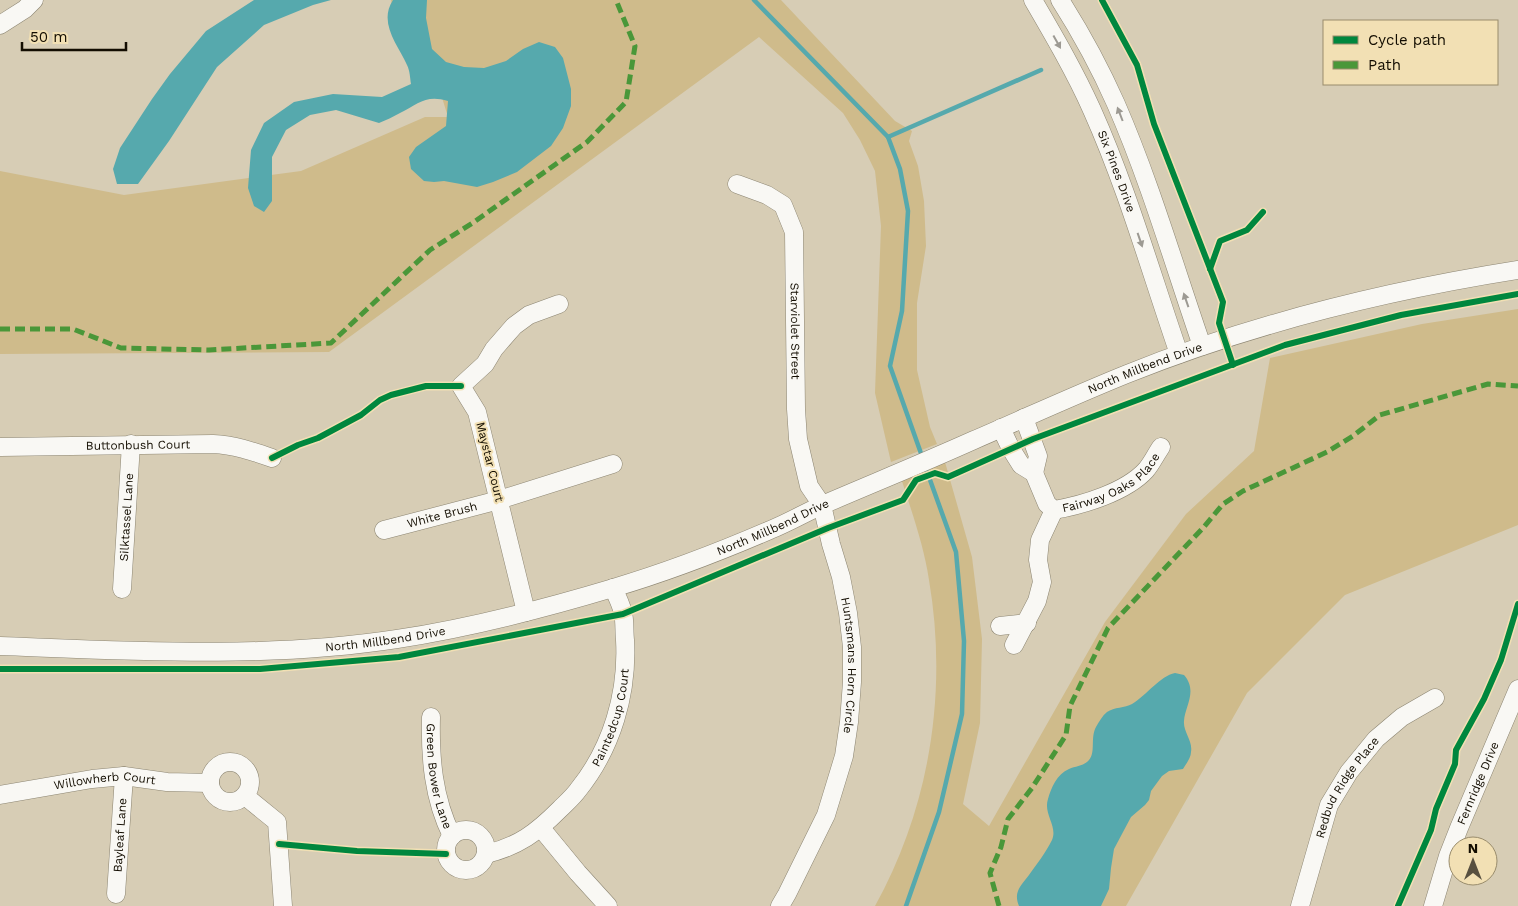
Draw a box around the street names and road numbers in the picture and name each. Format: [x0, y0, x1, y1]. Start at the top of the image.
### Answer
street label: Six Pines Drive [1095, 128, 1138, 214]
street label: Starviolet Street [788, 283, 803, 380]
street label: North Millbend Drive [1086, 340, 1204, 396]
street label: Maystar Court [473, 421, 507, 503]
street label: Buttonbush Court [86, 437, 190, 453]
street label: Fairway Oaks Place [1061, 450, 1163, 515]
street label: Silktassel Lane [117, 472, 136, 562]
street label: North Millbend Drive [715, 496, 831, 558]
street label: White Brush [405, 499, 479, 531]
street label: Huntsmans Horn Circle [838, 596, 859, 734]
street label: North Millbend Drive [325, 624, 447, 654]
street label: Paintedcup Court [589, 668, 632, 769]
street label: Green Bower Lane [424, 723, 455, 831]
street label: Redbud Ridge Place [1313, 734, 1382, 840]
street label: Fernridge Drive [1454, 739, 1502, 827]
street label: Willowherb Court [53, 769, 156, 793]
street label: Bayleaf Lane [110, 797, 130, 873]

